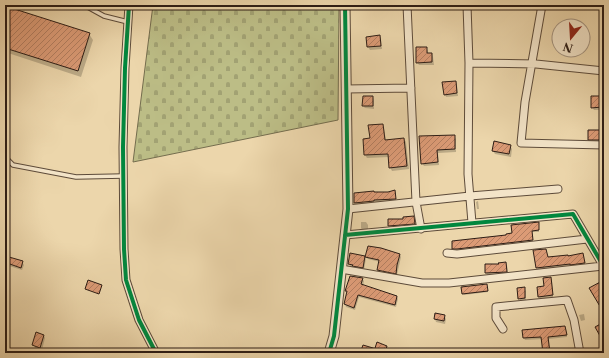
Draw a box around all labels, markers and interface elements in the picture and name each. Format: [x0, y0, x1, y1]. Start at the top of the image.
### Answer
north arrow [551, 18, 591, 58]
text: N [561, 39, 575, 56]

